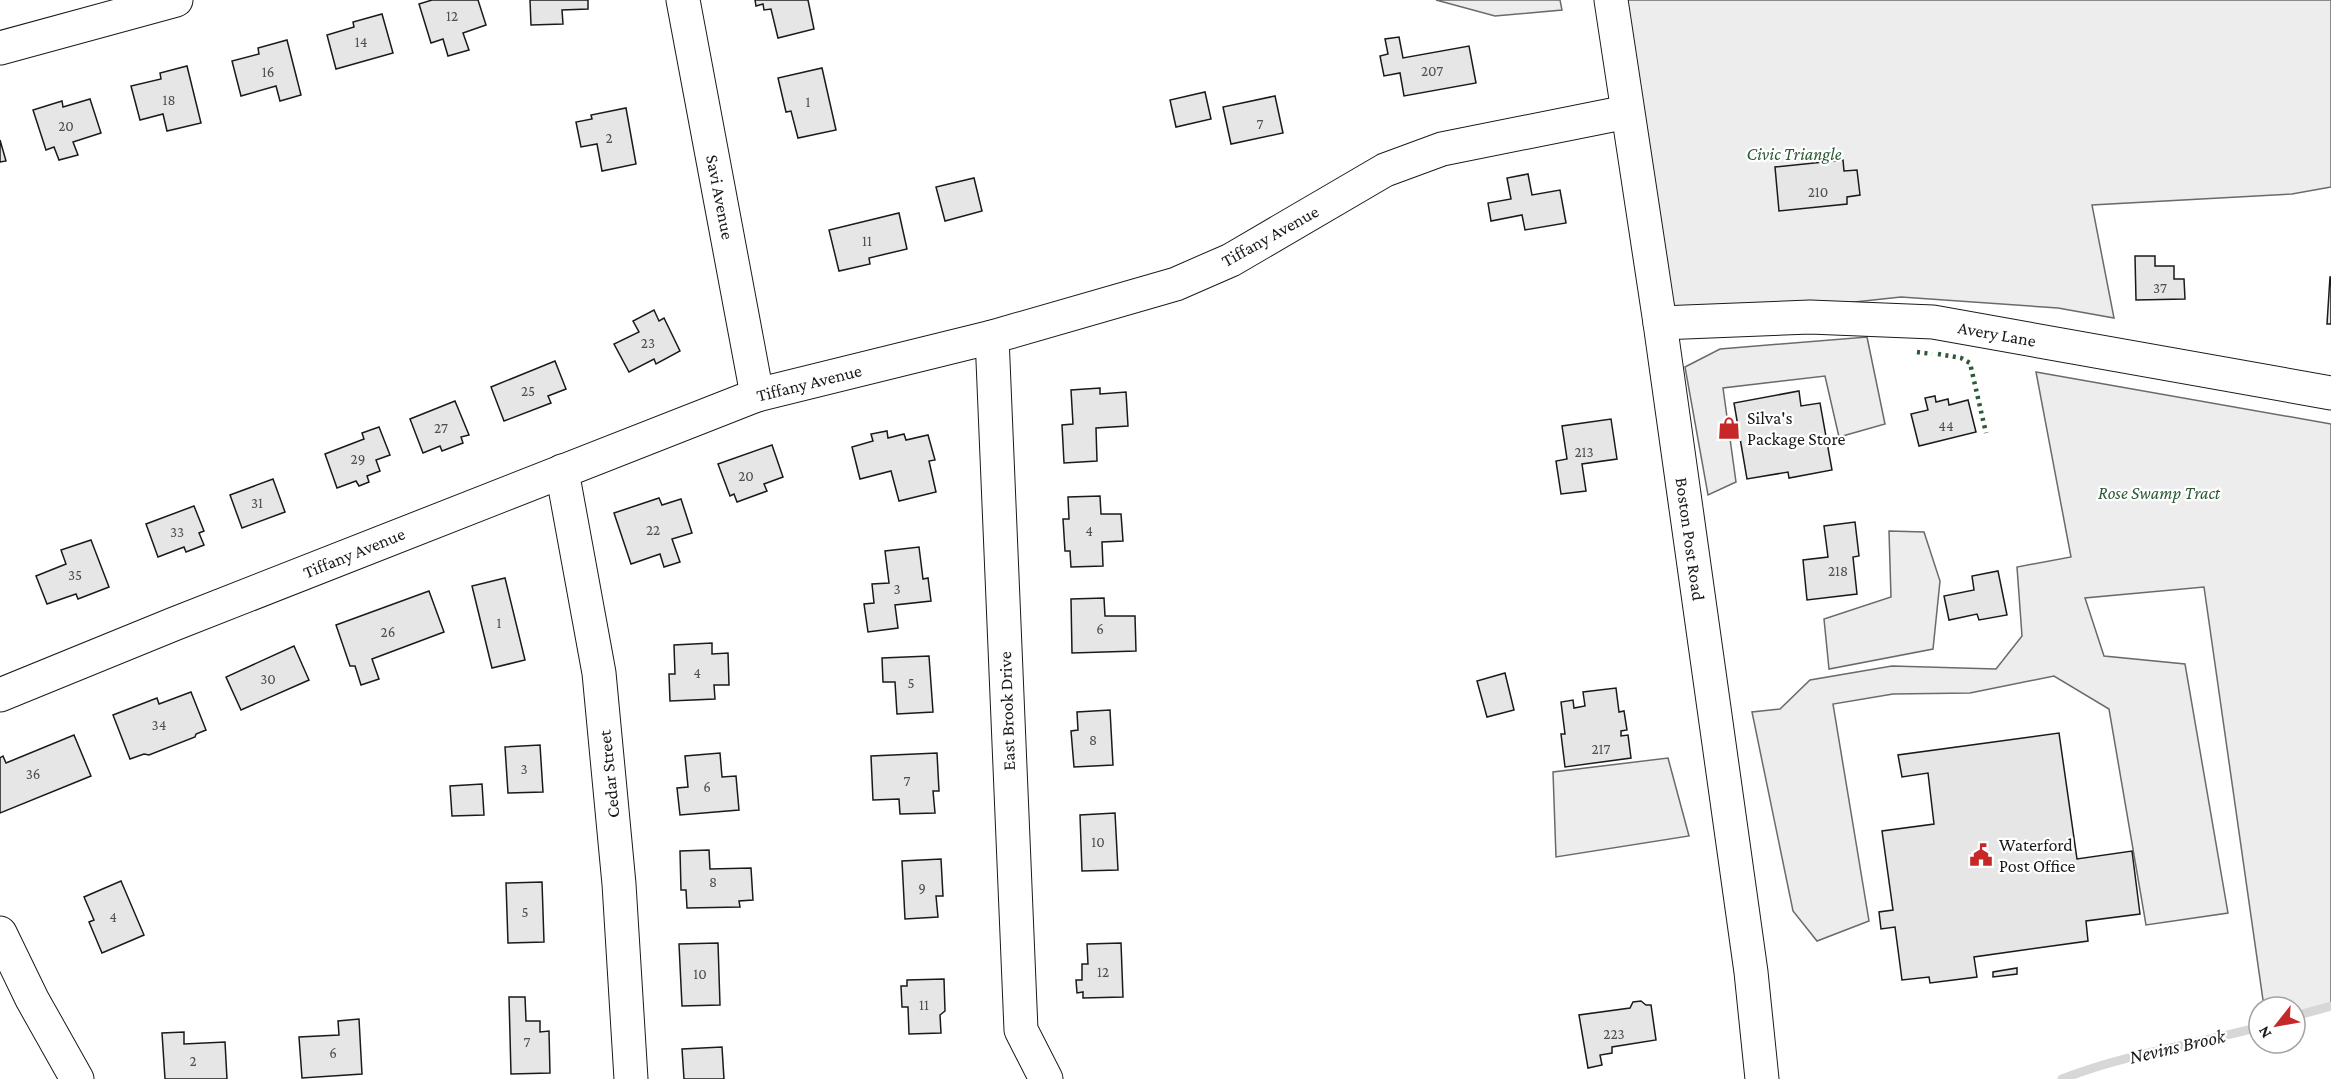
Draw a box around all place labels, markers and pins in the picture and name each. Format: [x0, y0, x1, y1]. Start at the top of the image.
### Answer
place label: Silva's Package Store [1747, 408, 1845, 449]
shop icon: Silva's Package Store [1716, 415, 1742, 441]
place label: Waterford Post Office [1999, 835, 2075, 876]
public building icon: Waterford Post Office [1968, 842, 1994, 868]

